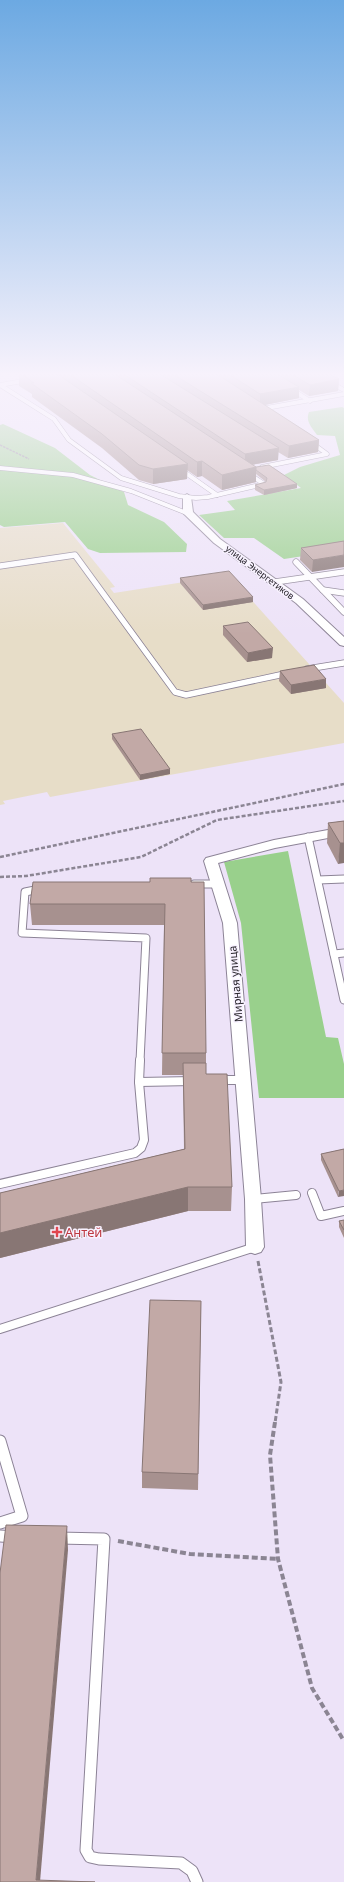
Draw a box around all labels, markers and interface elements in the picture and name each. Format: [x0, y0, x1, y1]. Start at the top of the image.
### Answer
street label: улица Энергетиков [223, 542, 297, 602]
street label: Мирная улица [224, 945, 246, 1023]
place label: Антей [65, 1223, 102, 1241]
marker: Антей [52, 1227, 62, 1237]

